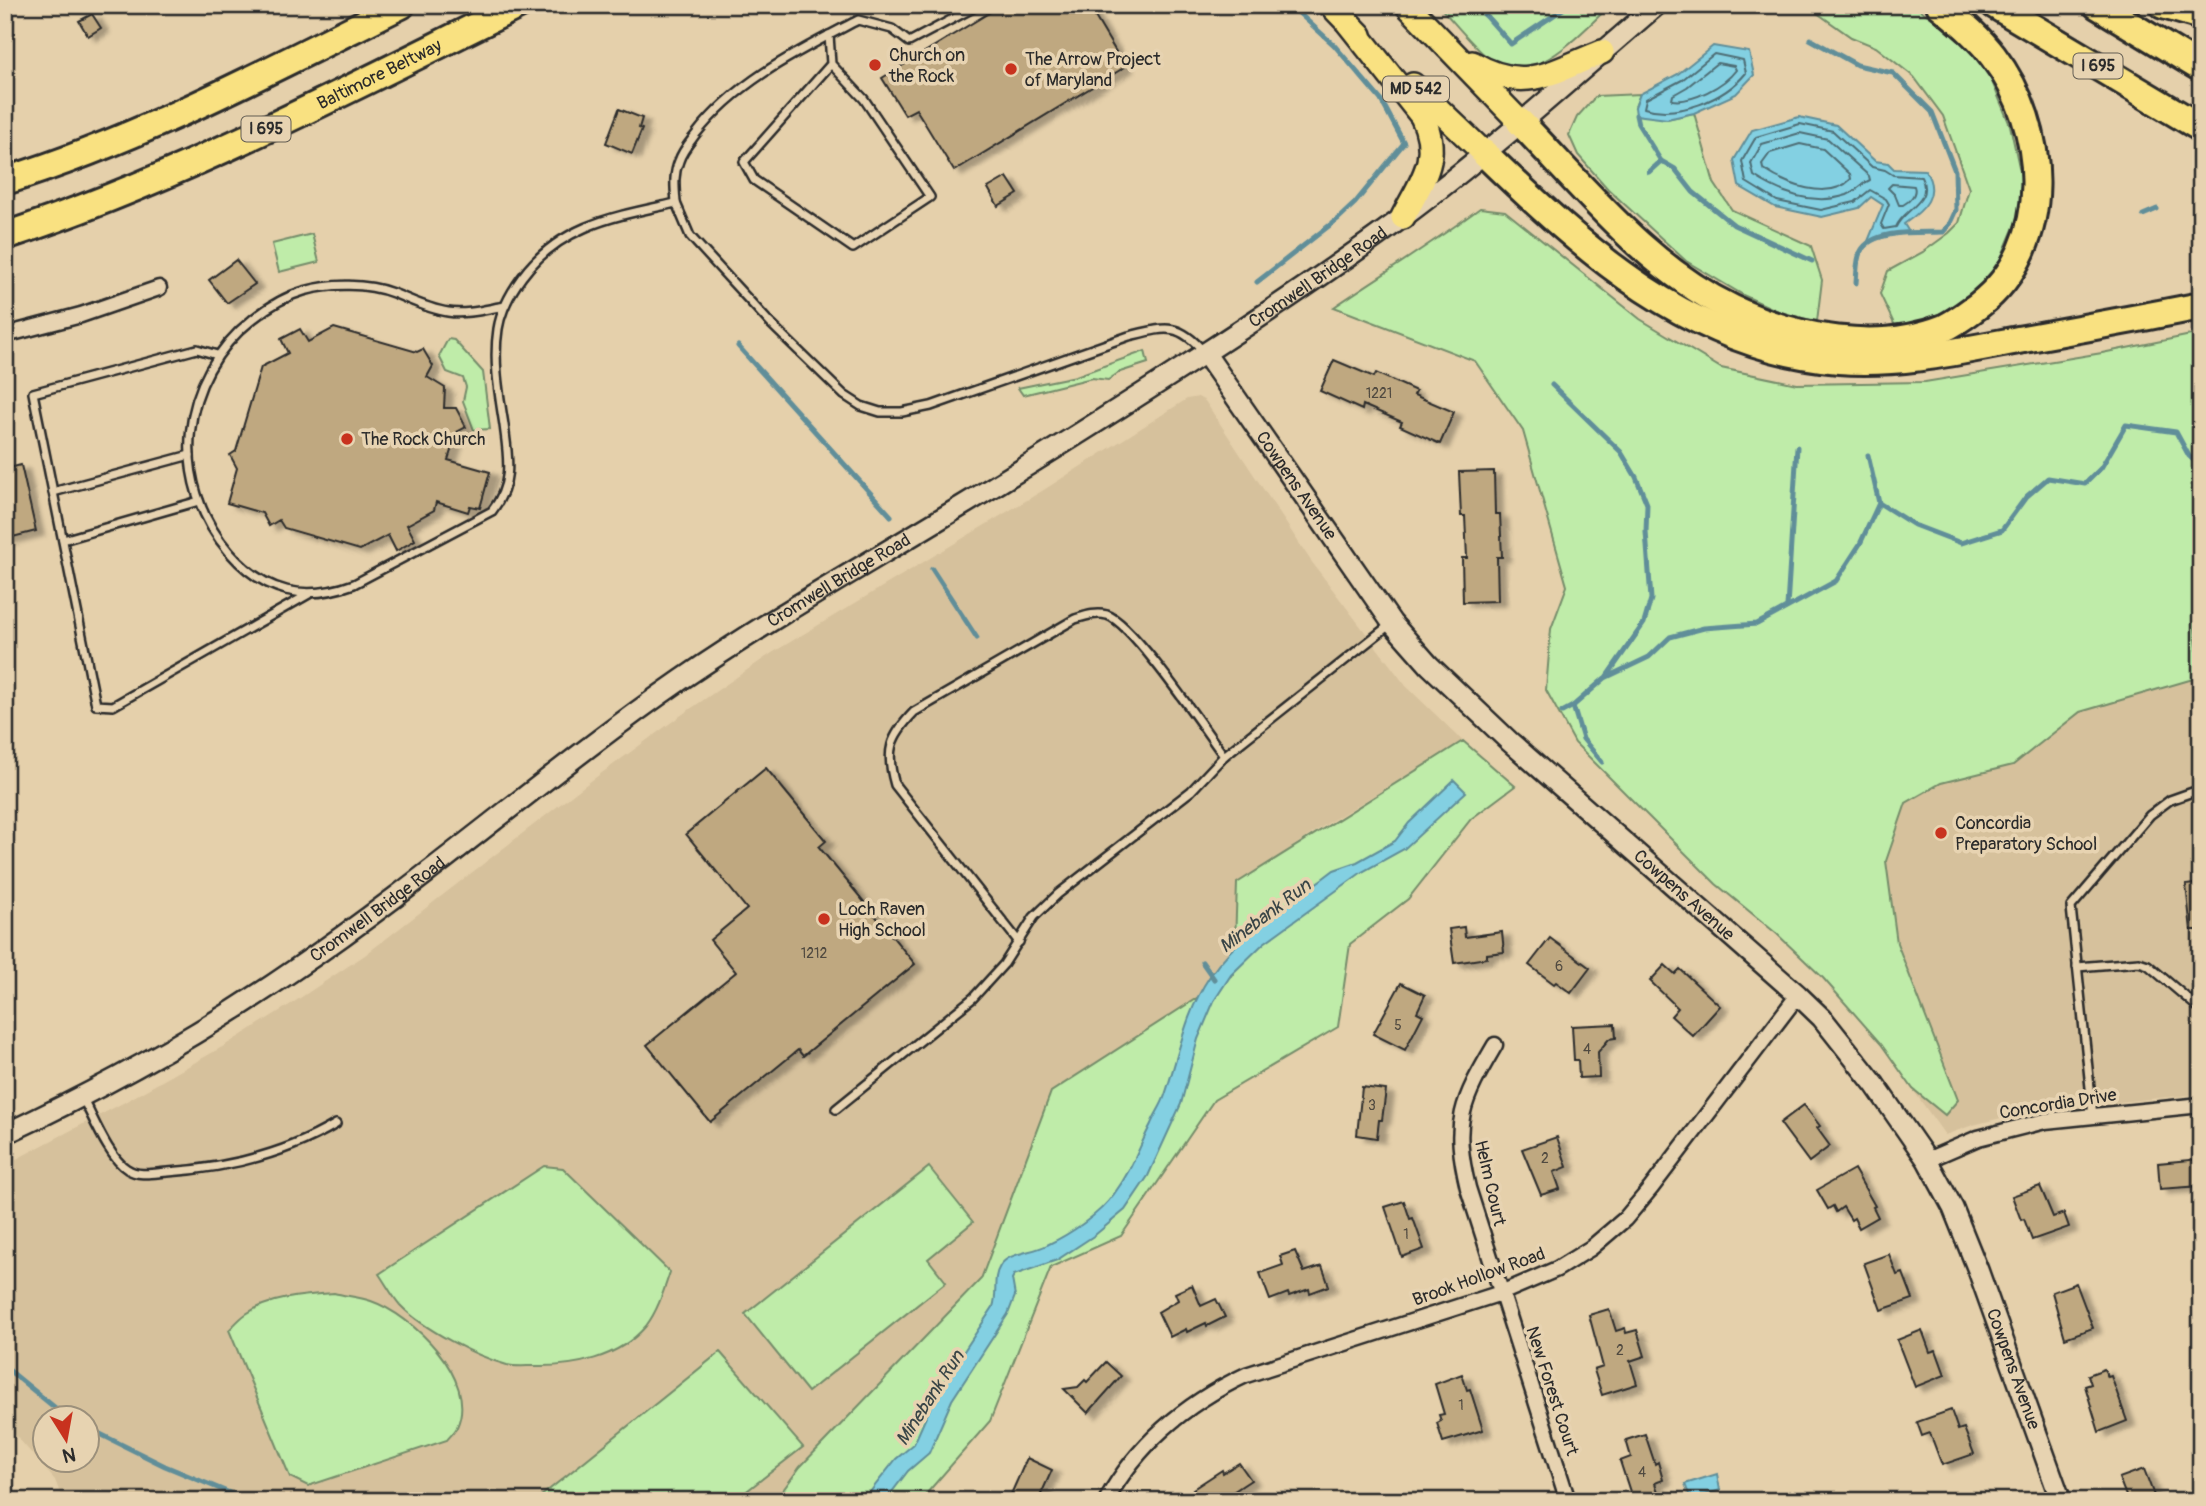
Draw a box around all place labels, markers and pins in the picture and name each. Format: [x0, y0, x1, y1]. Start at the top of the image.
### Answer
place label: Church on the Rock [888, 44, 965, 88]
place label: The Arrow Project of Maryland [1025, 48, 1161, 92]
marker: Church on the Rock [867, 57, 883, 73]
marker: The Arrow Project of Maryland [1003, 61, 1019, 77]
place label: The Rock Church [361, 428, 485, 451]
marker: The Rock Church [339, 431, 355, 447]
place label: Concordia Preparatory School [1955, 812, 2097, 856]
marker: Concordia Preparatory School [1933, 825, 1949, 841]
place label: Loch Raven High School [838, 898, 926, 942]
marker: Loch Raven High School [816, 911, 832, 927]

